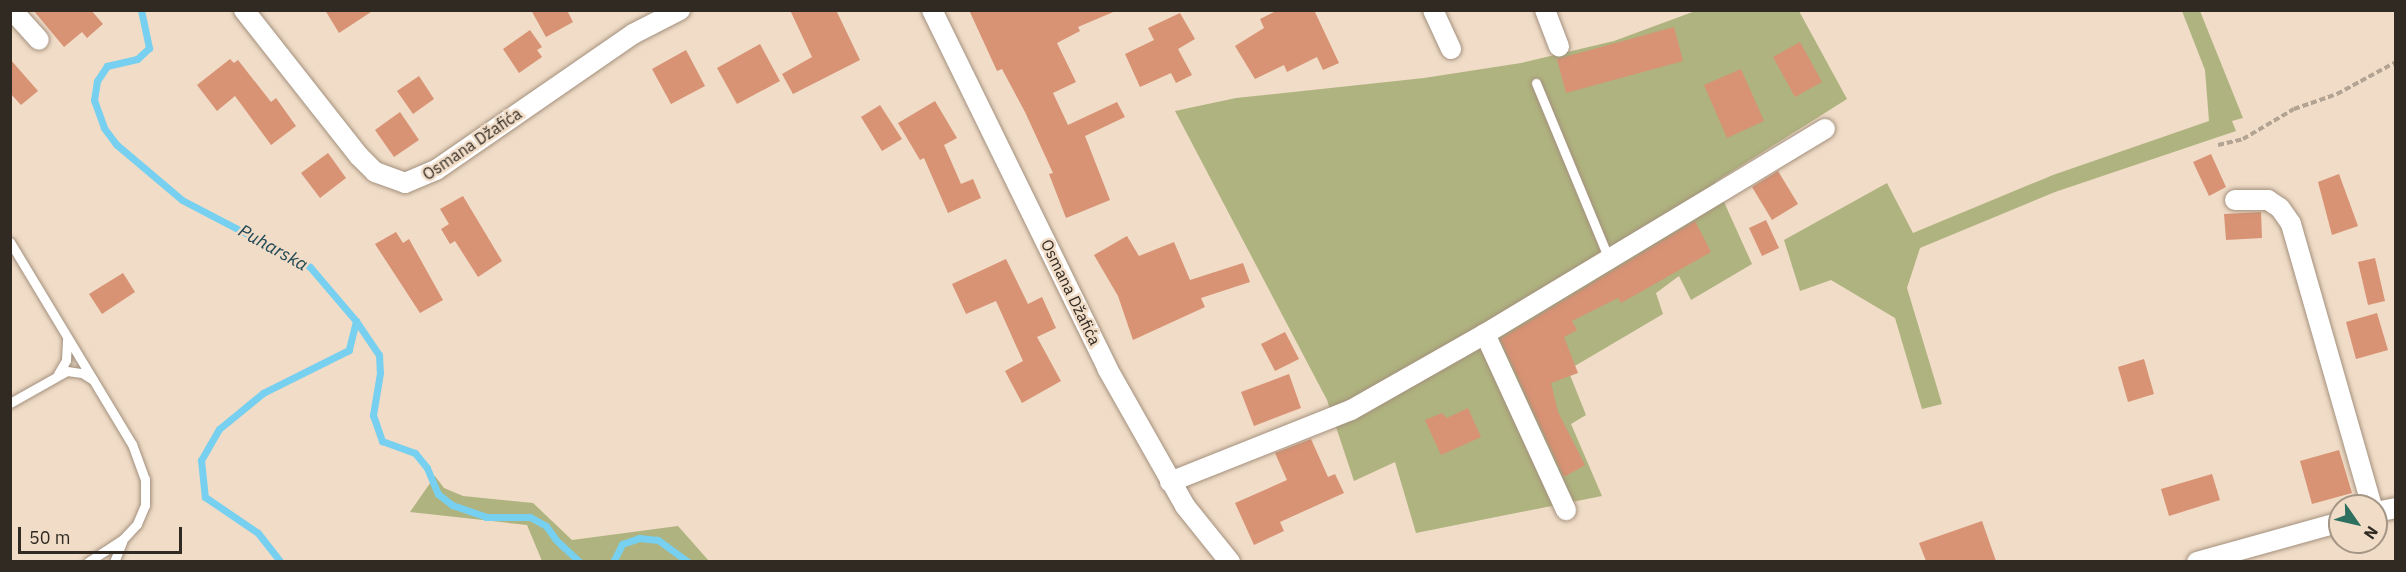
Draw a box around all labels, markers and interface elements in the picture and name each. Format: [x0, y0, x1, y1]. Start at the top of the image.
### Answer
street label: Osmana Džafića [419, 104, 525, 184]
water label: Puharska [235, 220, 311, 276]
street label: Osmana Džafića [1037, 236, 1105, 348]
north arrow [2328, 494, 2388, 554]
scale bar [21, 515, 184, 553]
text: N [2360, 523, 2383, 543]
text: 50 m [29, 526, 71, 549]

